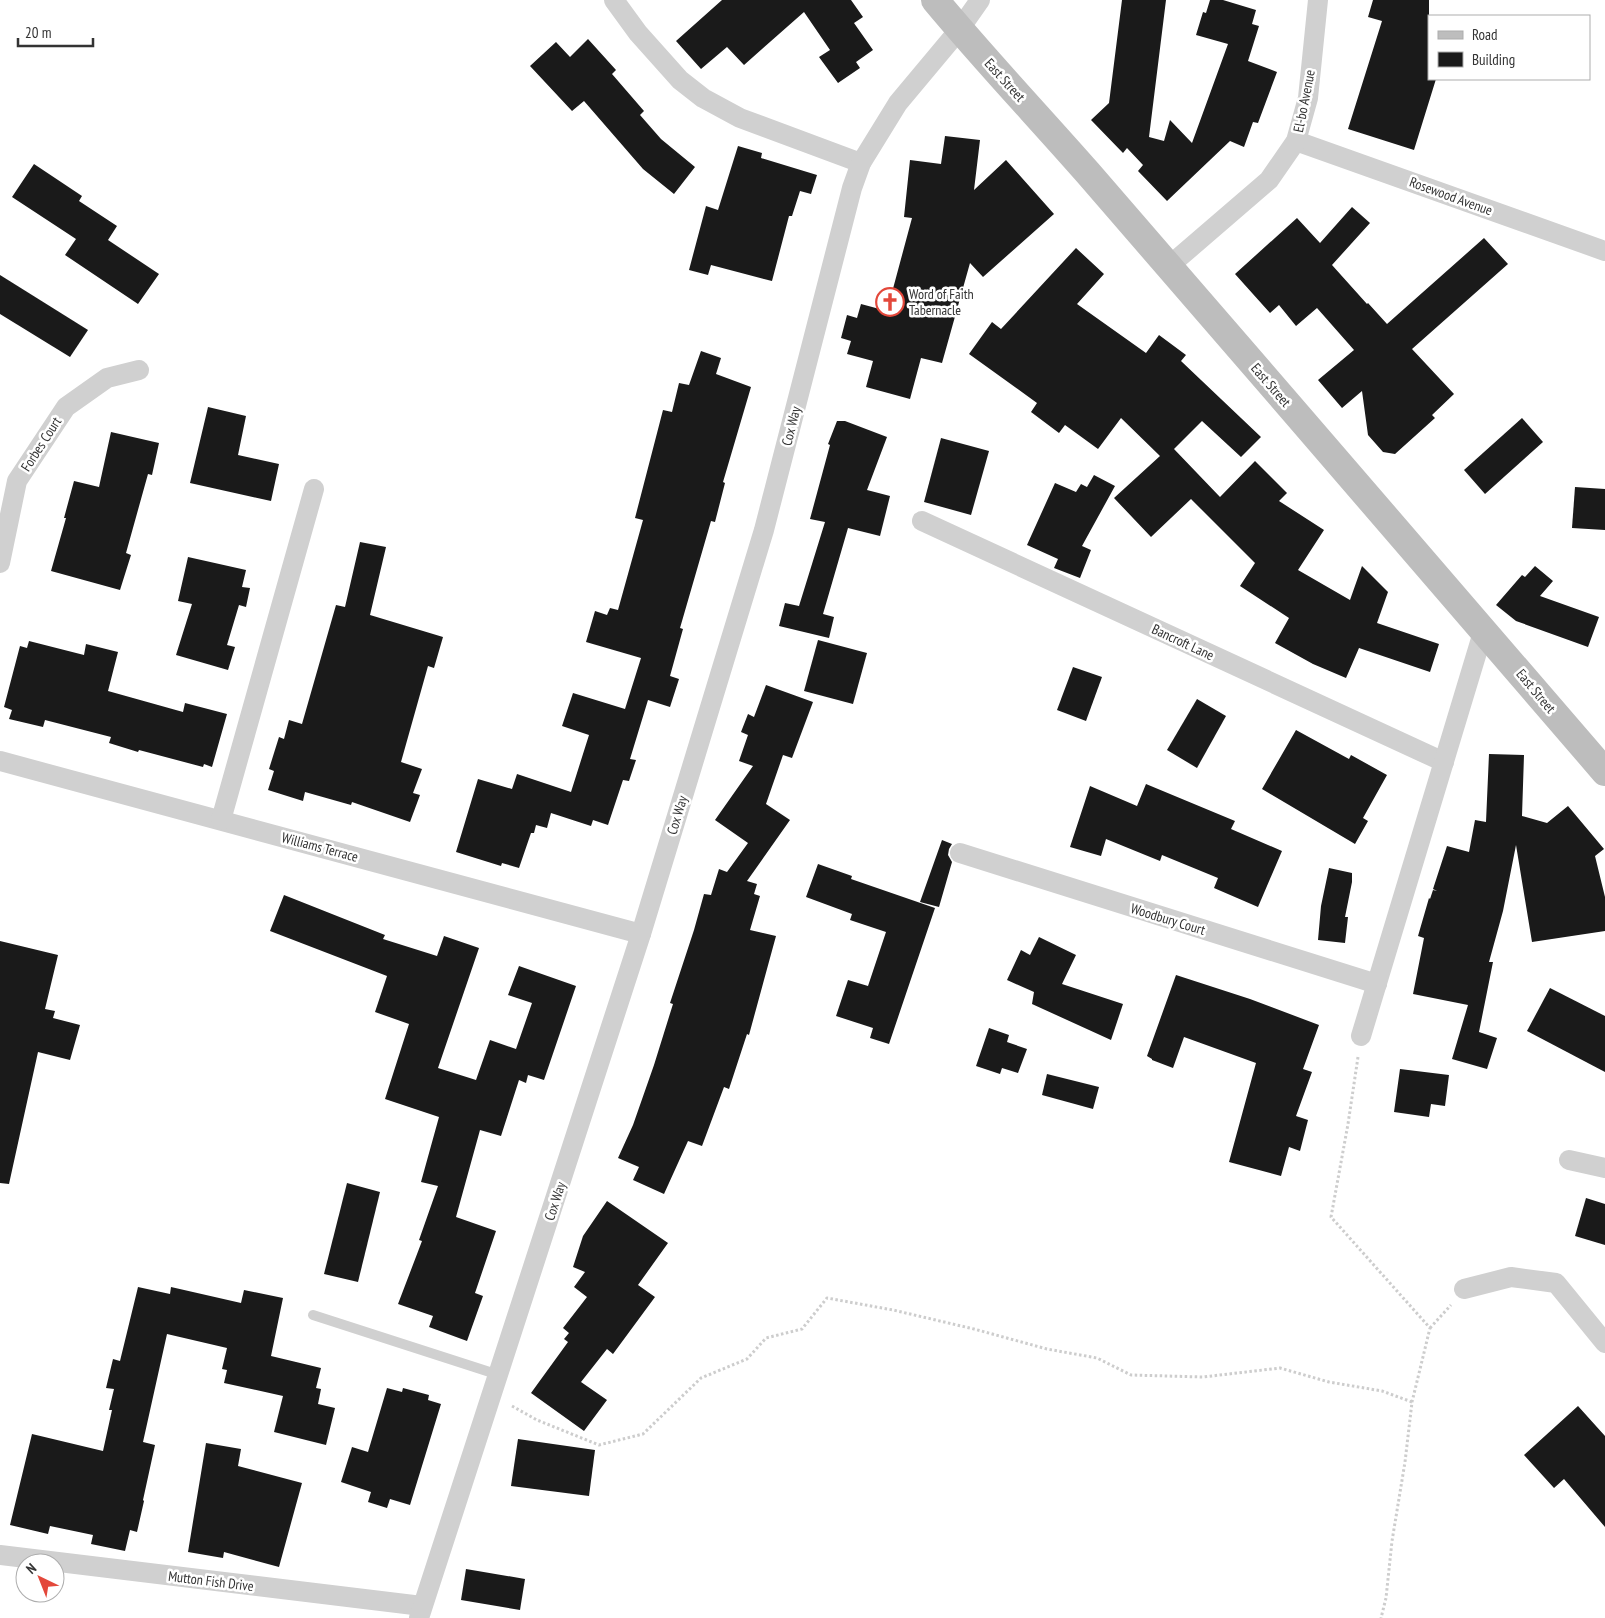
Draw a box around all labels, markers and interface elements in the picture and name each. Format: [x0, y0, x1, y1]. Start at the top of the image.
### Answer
scale bar [18, 15, 92, 47]
legend [1428, 15, 1590, 80]
text: 20 m [25, 23, 51, 42]
text: Road [1472, 25, 1498, 44]
text: Building [1472, 50, 1515, 69]
street label: East Street [981, 55, 1029, 106]
street label: El-bo Avenue [1289, 68, 1319, 134]
street label: Rosewood Avenue [1407, 173, 1495, 219]
place label: Word of Faith Tabernacle [909, 285, 974, 319]
church icon: Word of Faith Tabernacle [875, 287, 905, 317]
street label: East Street [1247, 359, 1295, 411]
street label: Cox Way [777, 404, 805, 447]
street label: Forbes Court [17, 413, 65, 475]
street label: Bancroft Lane [1149, 620, 1217, 664]
street label: East Street [1512, 665, 1560, 717]
street label: Cox Way [663, 793, 692, 837]
street label: Williams Terrace [280, 828, 360, 866]
street label: Woodbury Court [1129, 899, 1208, 939]
street label: Cox Way [540, 1179, 570, 1223]
north arrow [15, 1553, 65, 1603]
text: N [22, 1559, 40, 1578]
street label: Mutton Fish Drive [167, 1567, 255, 1595]

